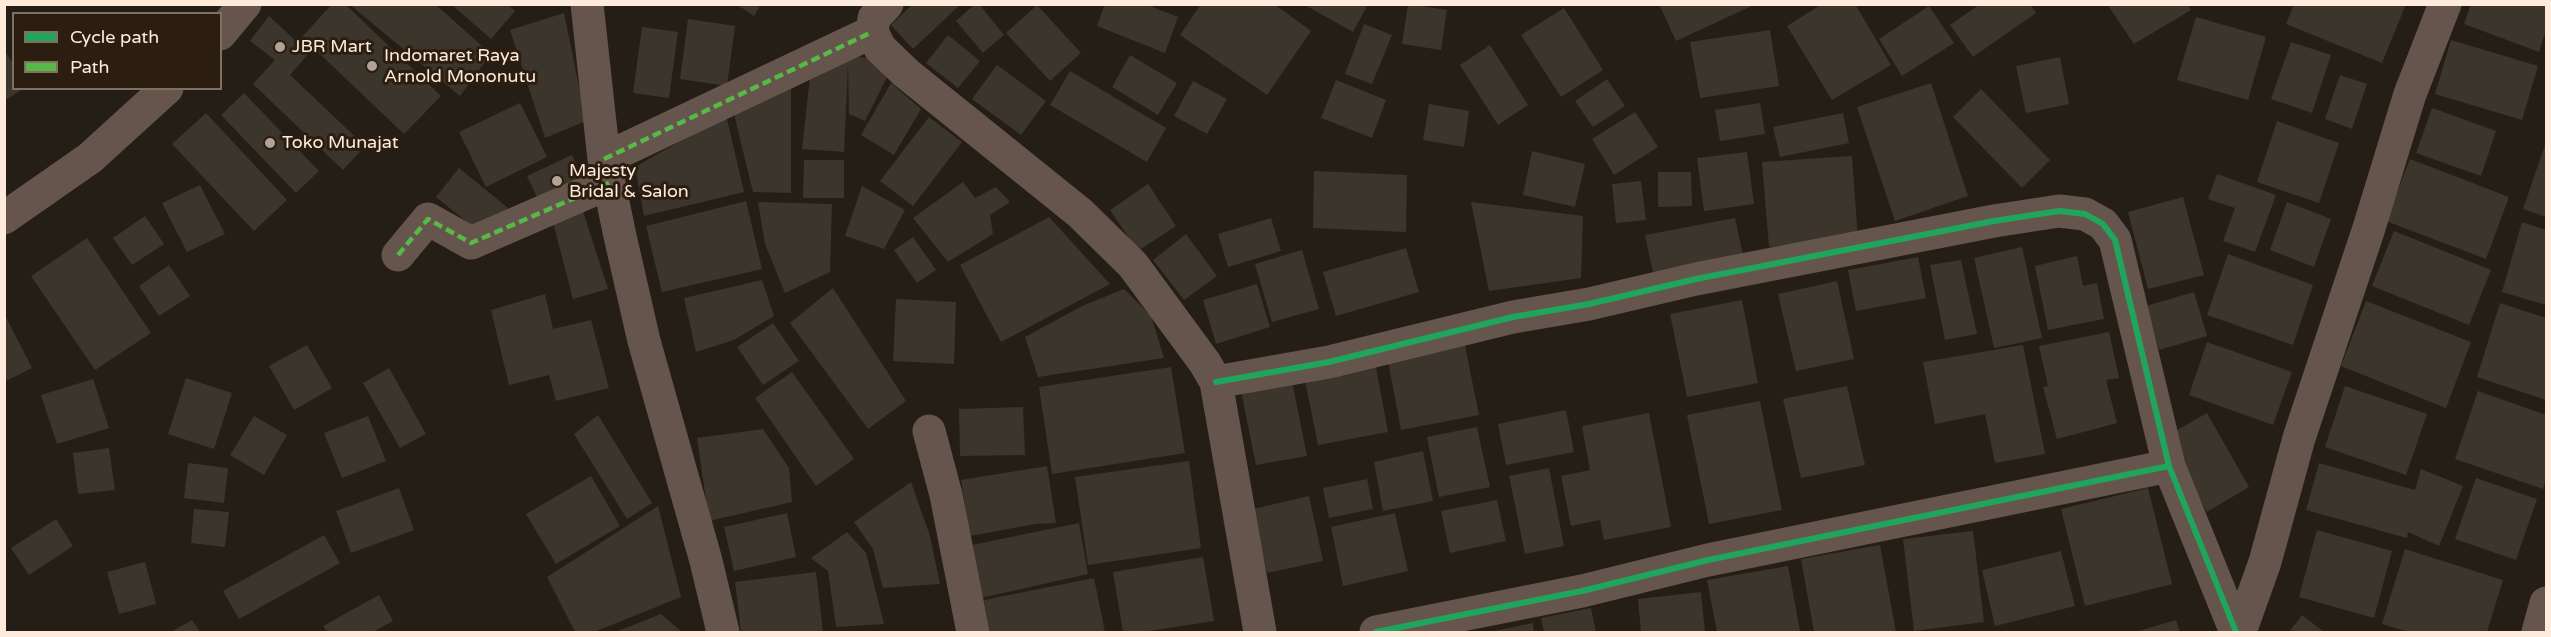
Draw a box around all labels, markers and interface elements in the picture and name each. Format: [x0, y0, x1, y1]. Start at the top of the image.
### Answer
legend [12, 12, 222, 90]
text: Cycle path [70, 26, 159, 48]
place label: JBR Mart [292, 36, 372, 58]
marker: JBR Mart [273, 40, 287, 54]
place label: Indomaret Raya Arnold Mononutu [384, 45, 536, 88]
text: Path [70, 56, 109, 78]
marker: Indomaret Raya Arnold Mononutu [365, 59, 379, 73]
place label: Toko Munajat [282, 132, 399, 154]
marker: Toko Munajat [263, 136, 277, 150]
place label: Majesty Bridal & Salon [569, 160, 689, 202]
marker: Majesty Bridal & Salon [550, 174, 564, 188]

